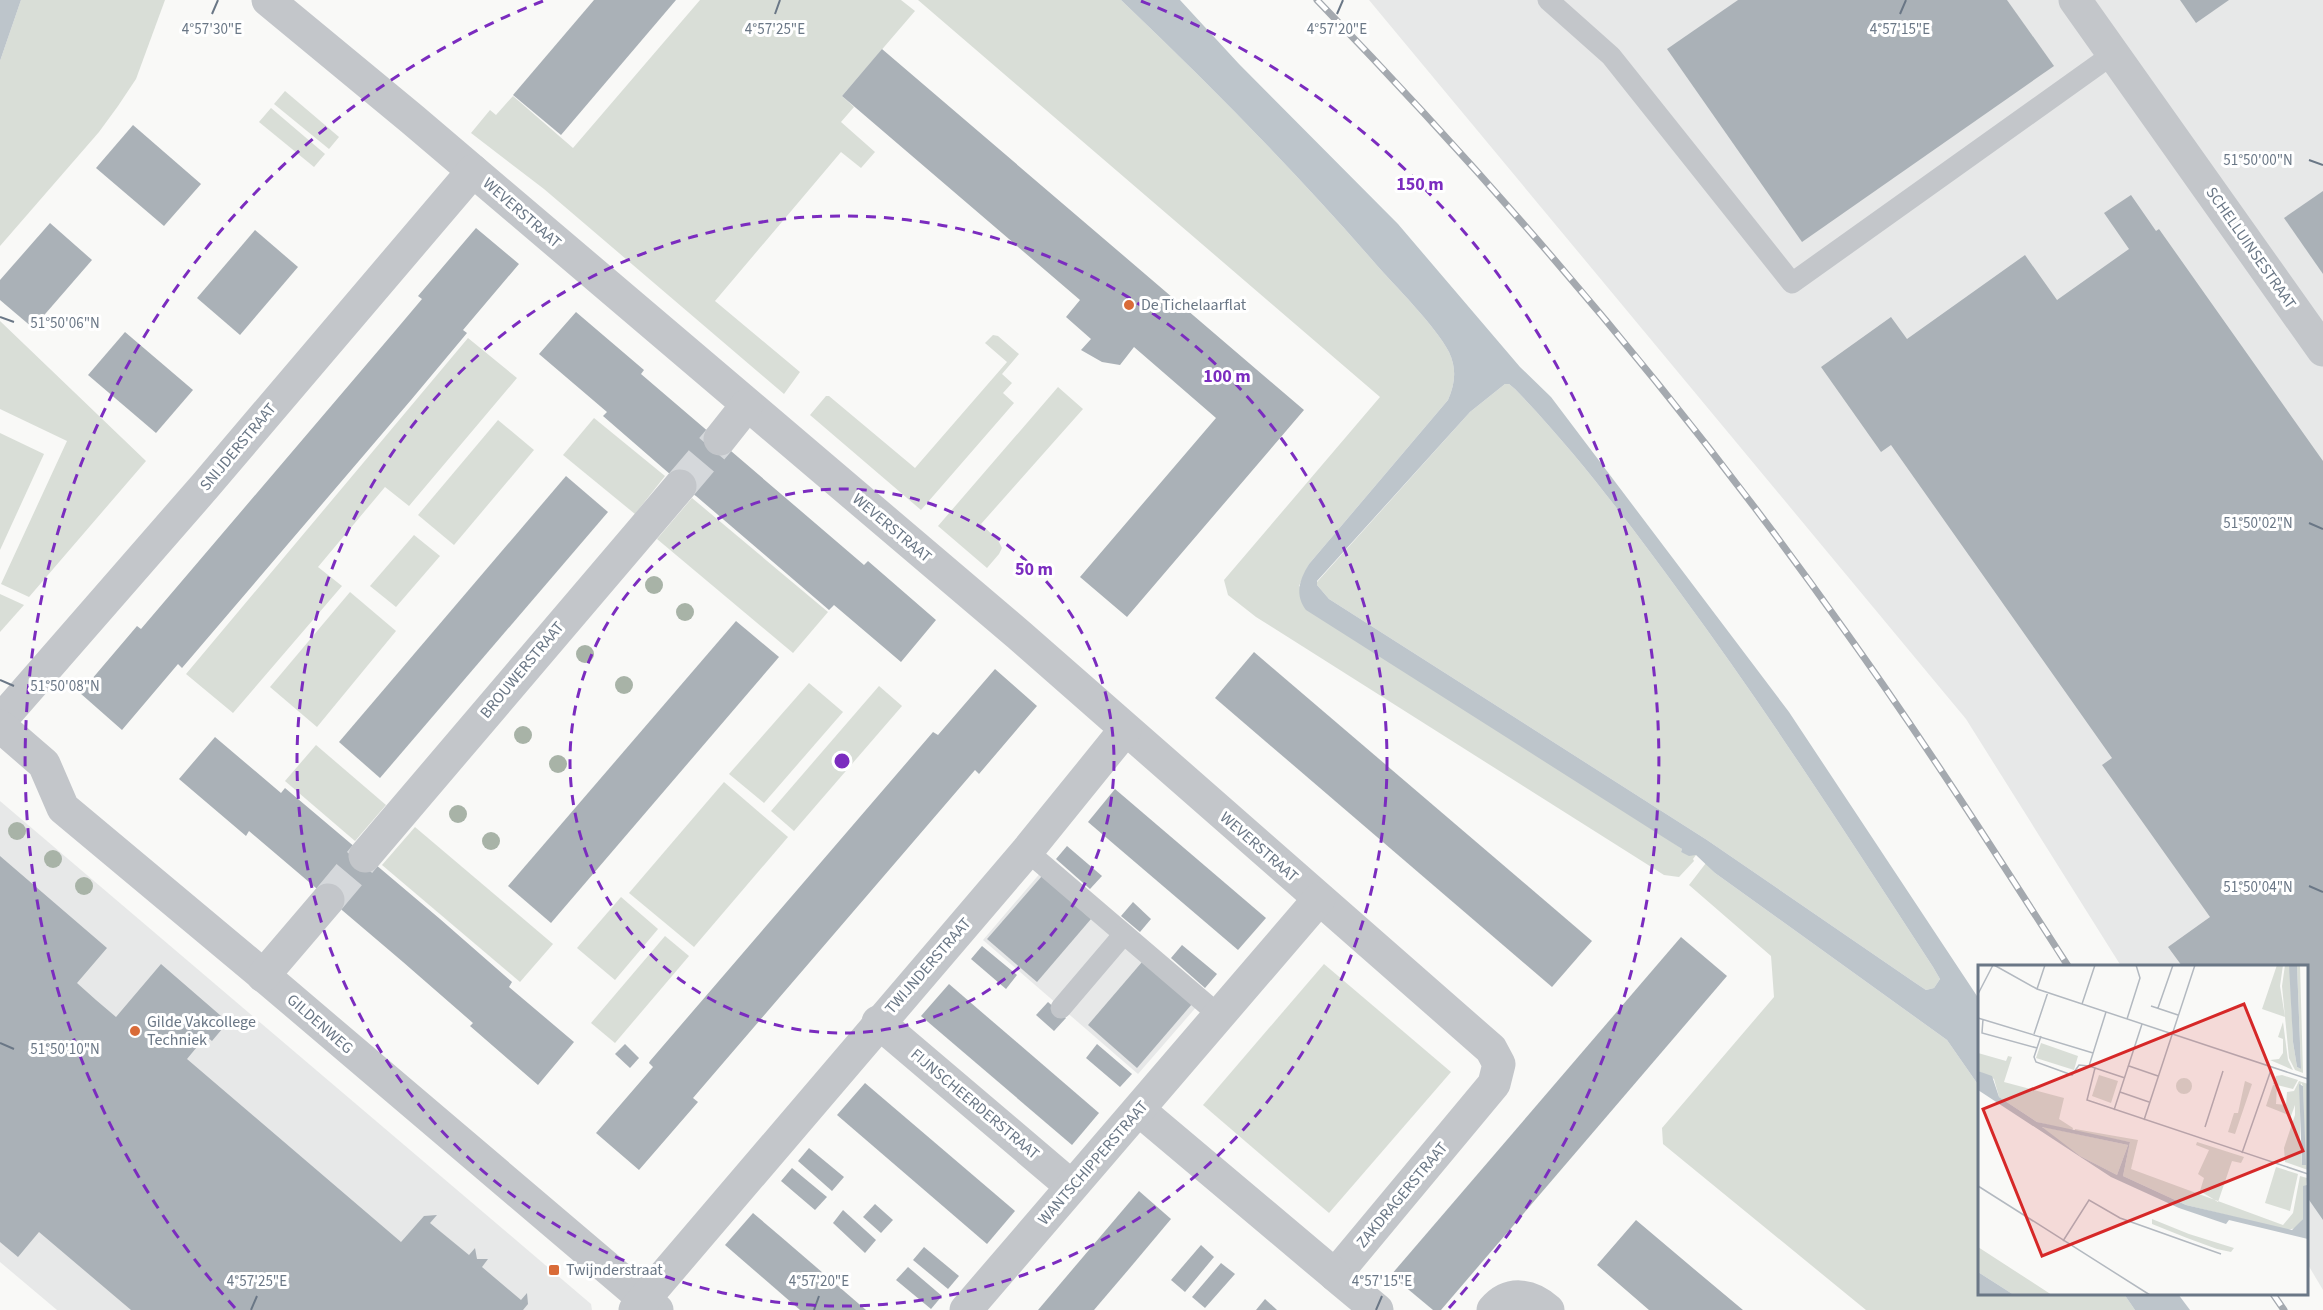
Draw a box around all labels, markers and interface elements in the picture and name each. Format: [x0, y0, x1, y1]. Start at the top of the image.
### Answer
text: 4°57'30"E [182, 19, 242, 40]
text: 4°57'25"E [745, 19, 805, 40]
text: 4°57'20"E [1307, 19, 1367, 40]
text: 4°57'15"E [1870, 19, 1930, 40]
text: 51°50'00"N [2223, 150, 2293, 171]
text: 150 m [1396, 172, 1444, 197]
street label: WEVERSTRAAT [478, 173, 566, 254]
street label: SCHELLUINSESTRAAT [2201, 183, 2302, 314]
place label: De Tichelaarflat [1141, 294, 1247, 316]
marker: De Tichelaarflat [1122, 298, 1136, 312]
text: 51°50'06"N [30, 313, 100, 334]
text: 100 m [1203, 364, 1251, 389]
street label: SNIJDERSTRAAT [195, 398, 282, 496]
street label: WEVERSTRAAT [848, 488, 937, 568]
text: 51°50'02"N [2223, 513, 2293, 534]
text: 50 m [1015, 557, 1053, 582]
street label: BROUWERSTRAAT [475, 617, 569, 723]
text: 51°50'08"N [30, 676, 100, 697]
centre of rings [832, 751, 852, 771]
street label: WEVERSTRAAT [1215, 807, 1303, 888]
text: 51°50'04"N [2223, 877, 2293, 898]
street label: TWIJNDERSTRAAT [880, 913, 976, 1019]
inset map [1978, 965, 2308, 1295]
street label: GILDENWEG [282, 989, 358, 1059]
place label: Gilde Vakcollege Techniek [147, 1011, 256, 1051]
marker: Gilde Vakcollege Techniek [128, 1024, 142, 1038]
text: 51°50'10"N [30, 1039, 100, 1060]
street label: FIJNSCHEERDERSTRAAT [906, 1043, 1045, 1165]
street label: WANTSCHIPPERSTRAAT [1033, 1096, 1153, 1230]
street label: ZAKDRAGERSTRAAT [1351, 1137, 1453, 1253]
place label: Twijnderstraat [566, 1259, 663, 1281]
marker: Twijnderstraat [547, 1263, 561, 1277]
text: 4°57'25"E [227, 1271, 287, 1292]
text: 4°57'20"E [789, 1271, 849, 1292]
text: 4°57'15"E [1352, 1271, 1412, 1292]

